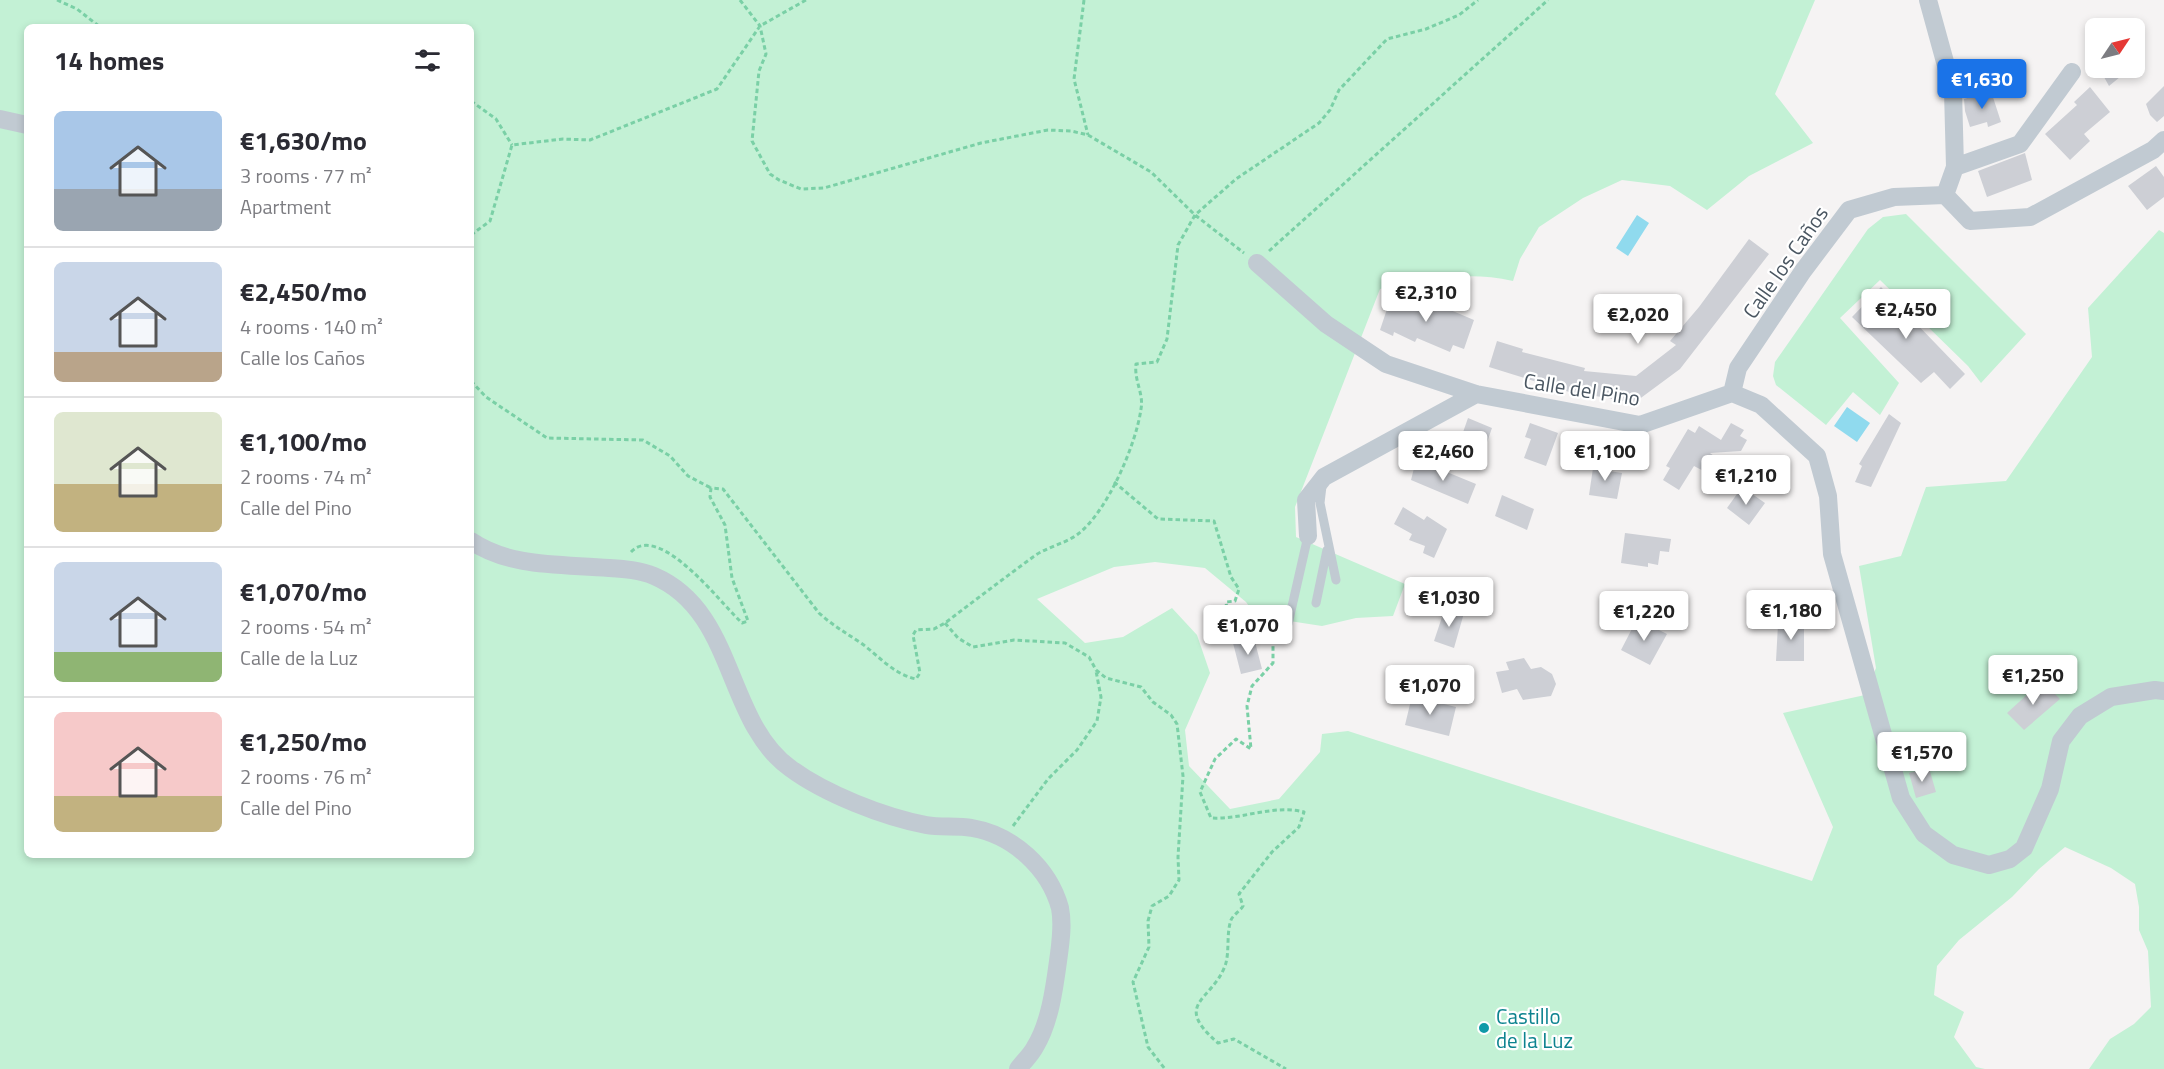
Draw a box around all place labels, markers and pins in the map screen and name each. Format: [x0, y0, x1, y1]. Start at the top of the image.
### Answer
pin: €1,630 [1933, 59, 2031, 110]
pin: €2,310 [1377, 272, 1475, 323]
pin: €2,450 [1857, 289, 1955, 340]
pin: €2,020 [1589, 294, 1687, 345]
pin: €2,460 [1394, 431, 1492, 482]
pin: €1,100 [1556, 431, 1654, 482]
pin: €1,210 [1697, 455, 1795, 506]
pin: €1,030 [1400, 577, 1498, 628]
pin: €1,180 [1742, 590, 1840, 641]
pin: €1,220 [1595, 591, 1693, 642]
pin: €1,070 [1199, 605, 1297, 656]
pin: €1,250 [1984, 655, 2082, 706]
pin: €1,070 [1381, 665, 1479, 716]
pin: €1,570 [1873, 732, 1971, 783]
place label: Castillo de la Luz [1496, 1000, 1573, 1056]
marker: Castillo de la Luz [1477, 1021, 1491, 1035]

